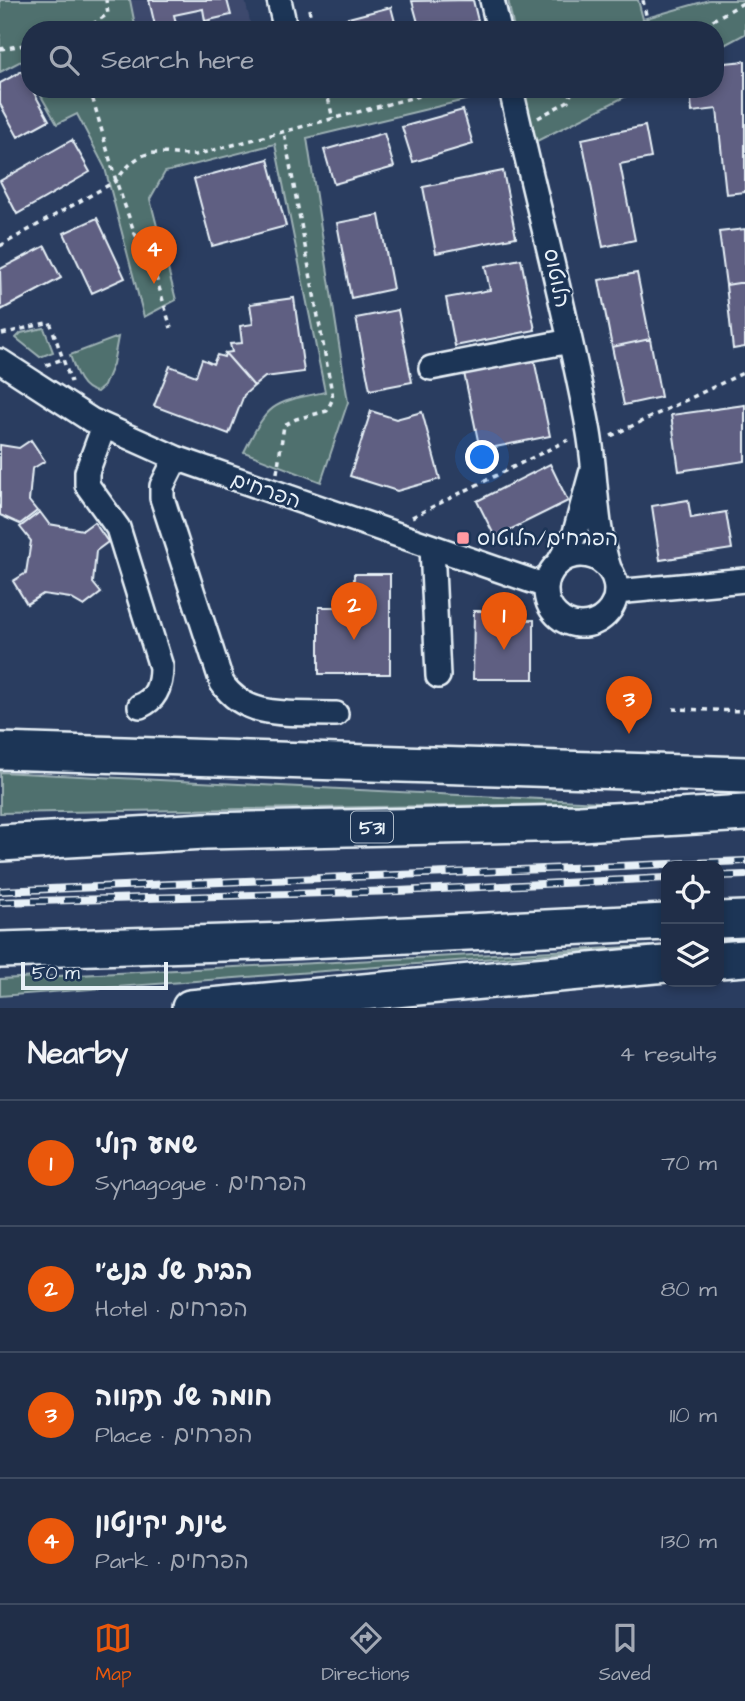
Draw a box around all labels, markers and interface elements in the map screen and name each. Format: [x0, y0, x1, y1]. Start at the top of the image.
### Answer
search box [21, 21, 724, 98]
icon: search [45, 41, 83, 79]
text: Search here [101, 42, 254, 78]
pin: 4 [131, 226, 177, 284]
street label: הלוטוס [536, 246, 577, 310]
your location [465, 440, 499, 474]
street label: הפרחים [227, 465, 305, 516]
place label: הפרחים/הלוטוס [477, 524, 618, 553]
marker: הפרחים/הלוטוס [455, 530, 471, 546]
pin: 2 [331, 582, 377, 640]
pin: 1 [481, 592, 527, 650]
pin: 3 [606, 676, 652, 734]
road number: 531 [351, 812, 393, 842]
map controls [661, 861, 724, 987]
button: locate [661, 861, 724, 924]
button: layers [661, 924, 724, 987]
scale bar [21, 959, 168, 991]
text: 50 m [32, 960, 80, 987]
text: Nearby [28, 1033, 128, 1075]
text: 4 results [619, 1038, 717, 1070]
text: שמע קולי [95, 1127, 197, 1163]
text: 1 [50, 1147, 52, 1179]
text: 70 m [661, 1147, 717, 1179]
text: Synagogue · הפרחים [95, 1167, 307, 1199]
text: הבית של בנג'י [95, 1253, 252, 1289]
text: 2 [44, 1273, 58, 1305]
text: 80 m [660, 1273, 717, 1305]
text: Hotel · הפרחים [95, 1293, 248, 1325]
text: חומה של תקווה [95, 1379, 272, 1415]
text: 3 [45, 1399, 57, 1431]
text: 110 m [669, 1399, 717, 1431]
text: Place · הפרחים [95, 1419, 253, 1451]
text: גינת יקינטון [95, 1505, 227, 1541]
text: 4 [43, 1525, 59, 1557]
text: 130 m [661, 1525, 717, 1557]
text: Park · הפרחים [95, 1545, 249, 1577]
tab: Map [94, 1619, 132, 1688]
tab: Directions [321, 1619, 410, 1688]
tab: Saved [599, 1619, 650, 1688]

